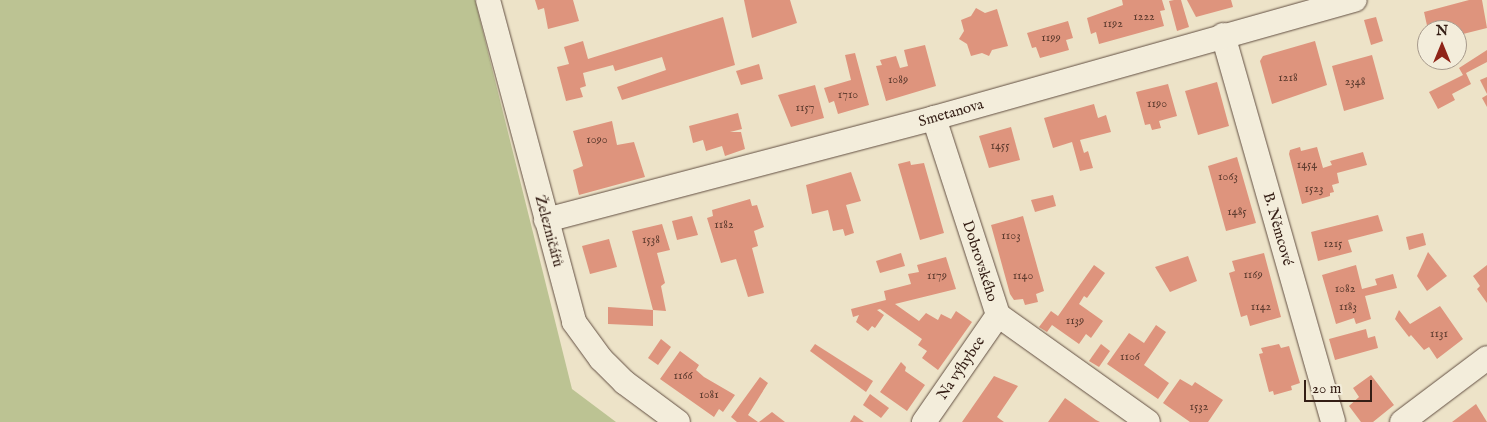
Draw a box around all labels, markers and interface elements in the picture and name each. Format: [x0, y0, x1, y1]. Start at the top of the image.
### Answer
house number: 1222 [1133, 10, 1155, 24]
house number: 1192 [1103, 17, 1123, 31]
north arrow [1417, 20, 1467, 70]
text: N [1436, 22, 1448, 40]
house number: 1199 [1041, 31, 1061, 45]
house number: 1218 [1278, 71, 1298, 85]
house number: 1089 [888, 73, 908, 87]
house number: 2348 [1345, 75, 1365, 89]
house number: 1710 [838, 88, 858, 102]
street label: Smetanova [916, 95, 986, 131]
house number: 1190 [1147, 97, 1167, 111]
house number: 1157 [796, 101, 814, 115]
house number: 1090 [586, 133, 608, 147]
house number: 1455 [990, 139, 1010, 153]
house number: 1454 [1297, 158, 1317, 172]
house number: 1063 [1218, 170, 1238, 184]
house number: 1523 [1305, 182, 1323, 196]
street label: B. Němcové [1259, 190, 1297, 268]
street label: Železničářů [531, 193, 567, 269]
house number: 1485 [1227, 205, 1247, 219]
house number: 1182 [714, 218, 734, 232]
street label: Dobrovského [958, 218, 1002, 304]
house number: 1103 [1001, 229, 1021, 243]
house number: 1538 [642, 233, 660, 247]
house number: 1215 [1324, 237, 1342, 251]
house number: 1169 [1243, 268, 1263, 282]
house number: 1179 [927, 269, 947, 283]
house number: 1140 [1013, 269, 1033, 283]
house number: 1082 [1335, 282, 1355, 296]
house number: 1142 [1251, 300, 1271, 314]
house number: 1183 [1339, 300, 1357, 314]
house number: 1139 [1066, 314, 1084, 328]
house number: 1131 [1430, 327, 1448, 341]
street label: Na výhybce [933, 333, 989, 403]
house number: 1106 [1120, 350, 1140, 364]
house number: 1166 [673, 369, 693, 383]
scale bar [1307, 370, 1374, 402]
text: 20 m [1312, 379, 1341, 398]
house number: 1081 [699, 388, 719, 402]
house number: 1532 [1190, 400, 1208, 414]

